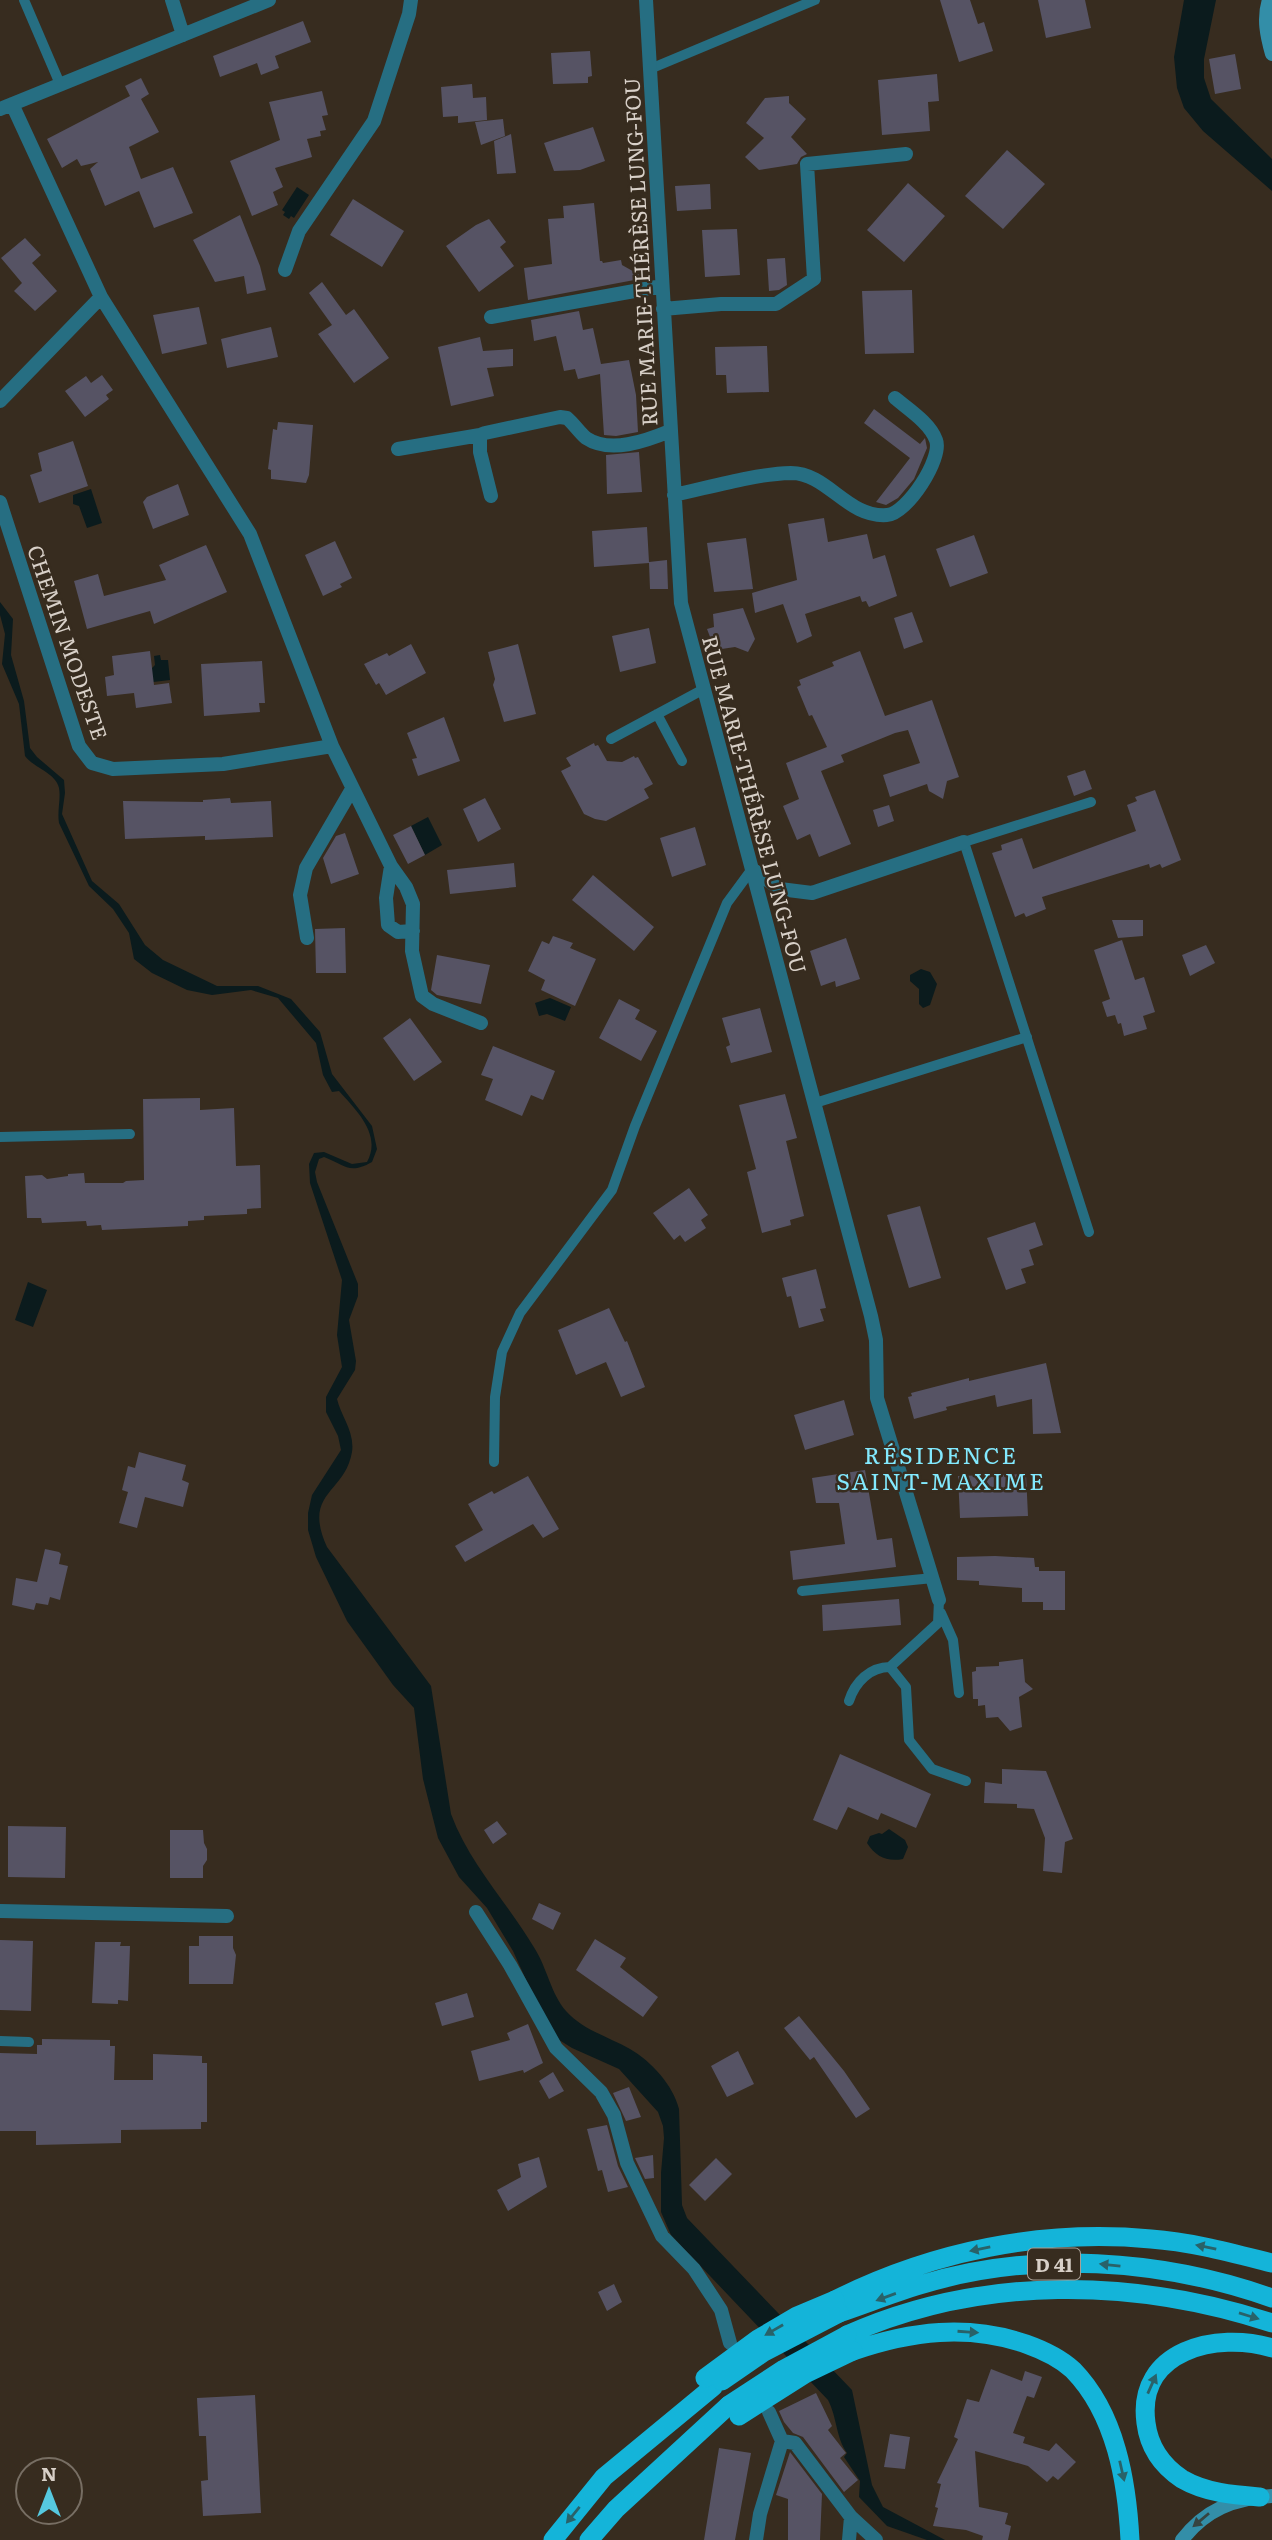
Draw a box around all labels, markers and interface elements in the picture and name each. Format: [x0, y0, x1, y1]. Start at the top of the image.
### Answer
street label: RUE MARIE-THÉRÈSE LUNG-FOU [614, 77, 664, 427]
street label: CHEMIN MODESTE [21, 540, 117, 744]
street label: RUE MARIE-THÉRÈSE LUNG-FOU [696, 631, 816, 977]
district label: RÉSIDENCE SAINT-MAXIME [836, 1437, 1046, 1497]
one-way arrow [1195, 2242, 1217, 2253]
one-way arrow [969, 2243, 991, 2254]
road number: D 41 [1028, 2248, 1080, 2280]
one-way arrow [1098, 2259, 1120, 2270]
one-way arrow [876, 2292, 897, 2303]
one-way arrow [1239, 2312, 1260, 2322]
one-way arrow [764, 2324, 783, 2336]
one-way arrow [957, 2327, 979, 2338]
one-way arrow [1146, 2374, 1158, 2394]
north arrow [14, 2456, 84, 2526]
text: N [41, 2459, 57, 2487]
one-way arrow [1116, 2460, 1127, 2482]
one-way arrow [566, 2507, 581, 2524]
one-way arrow [1192, 2512, 1209, 2527]

